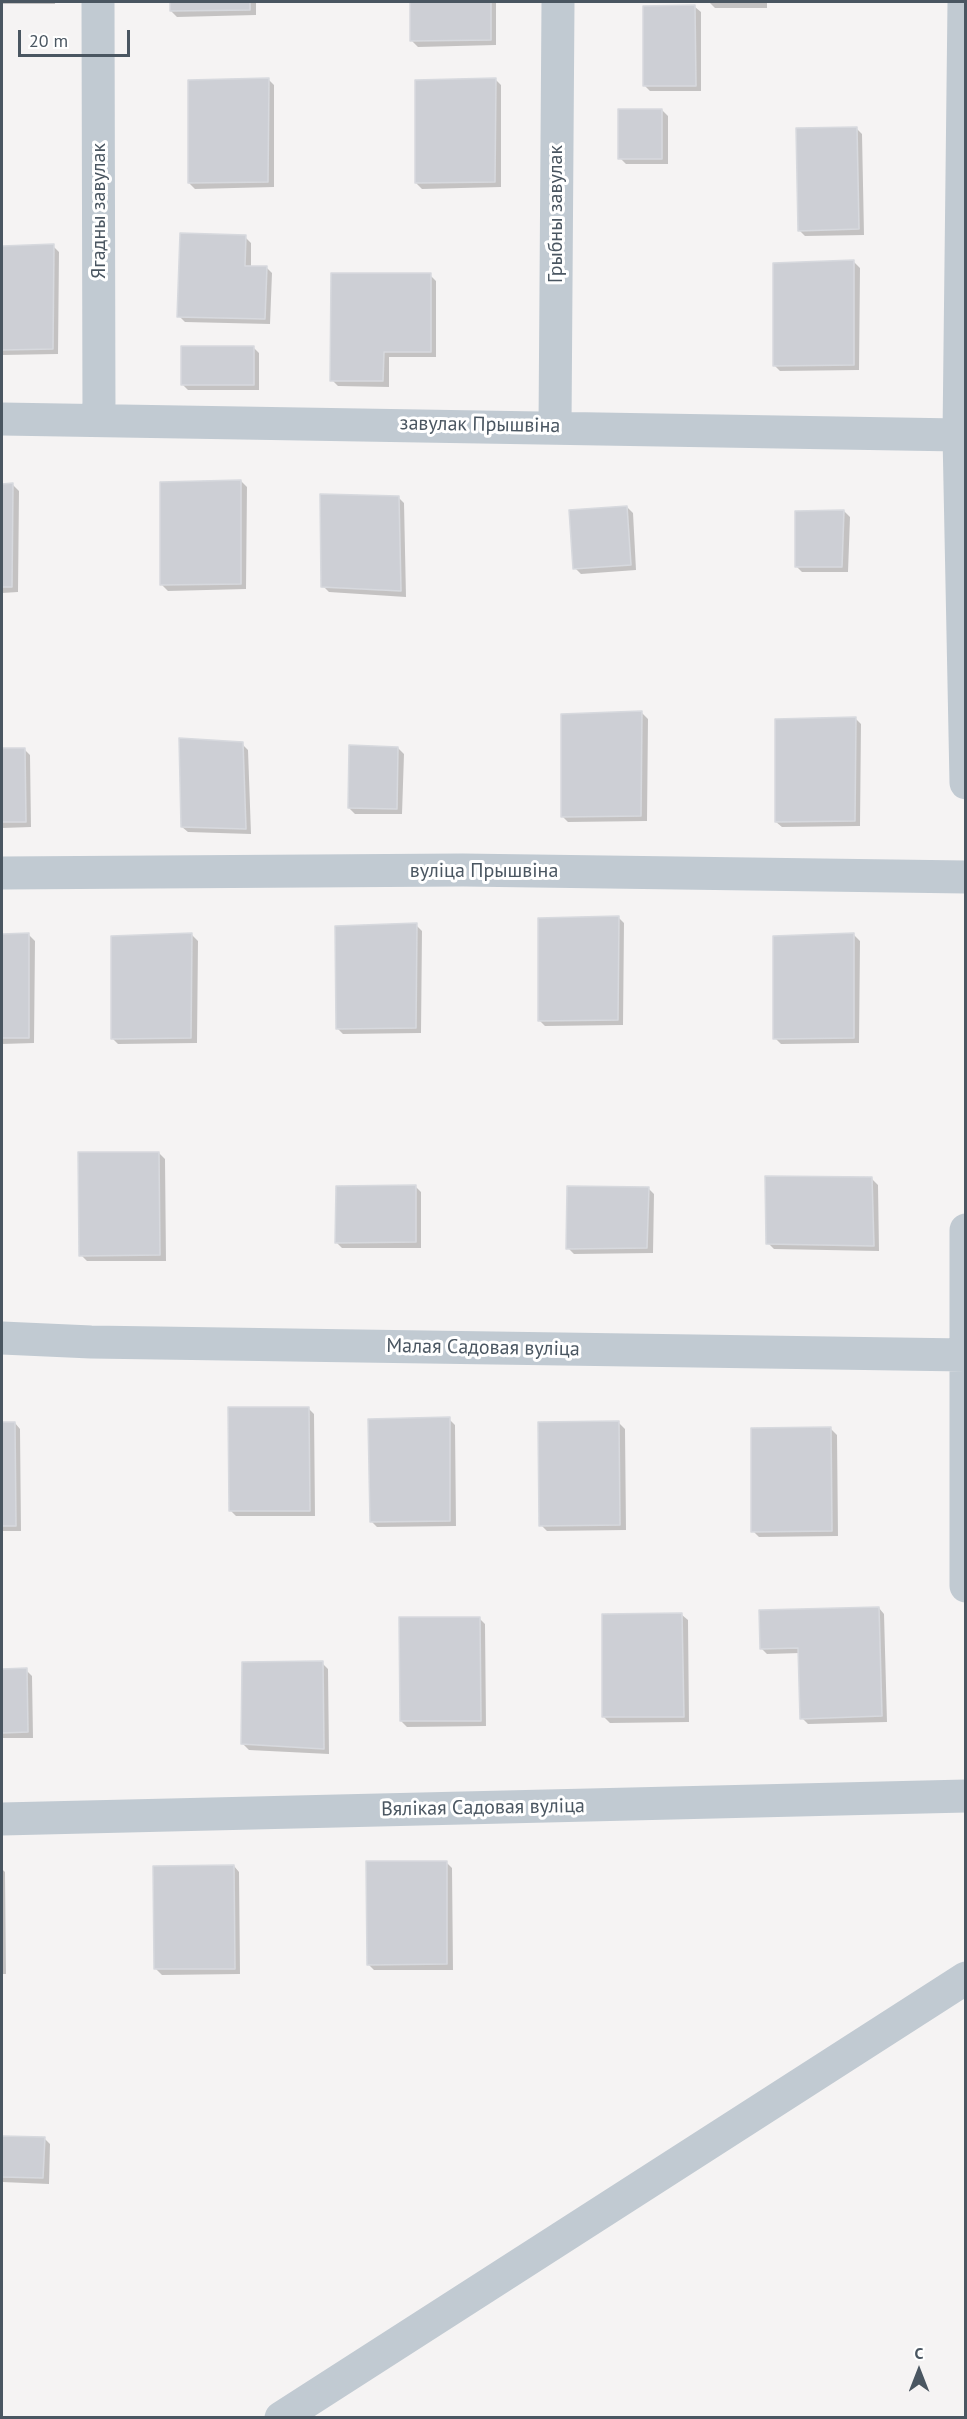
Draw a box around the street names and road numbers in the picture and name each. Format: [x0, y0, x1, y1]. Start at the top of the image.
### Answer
street label: Ягадны завулак [87, 143, 111, 279]
street label: Грыбны завулак [544, 145, 568, 283]
street label: завулак Прышвіна [399, 412, 561, 438]
street label: вуліца Прышвіна [410, 859, 558, 883]
street label: Малая Садовая вуліца [386, 1334, 580, 1362]
street label: Вялікая Садовая вуліца [381, 1794, 585, 1822]

